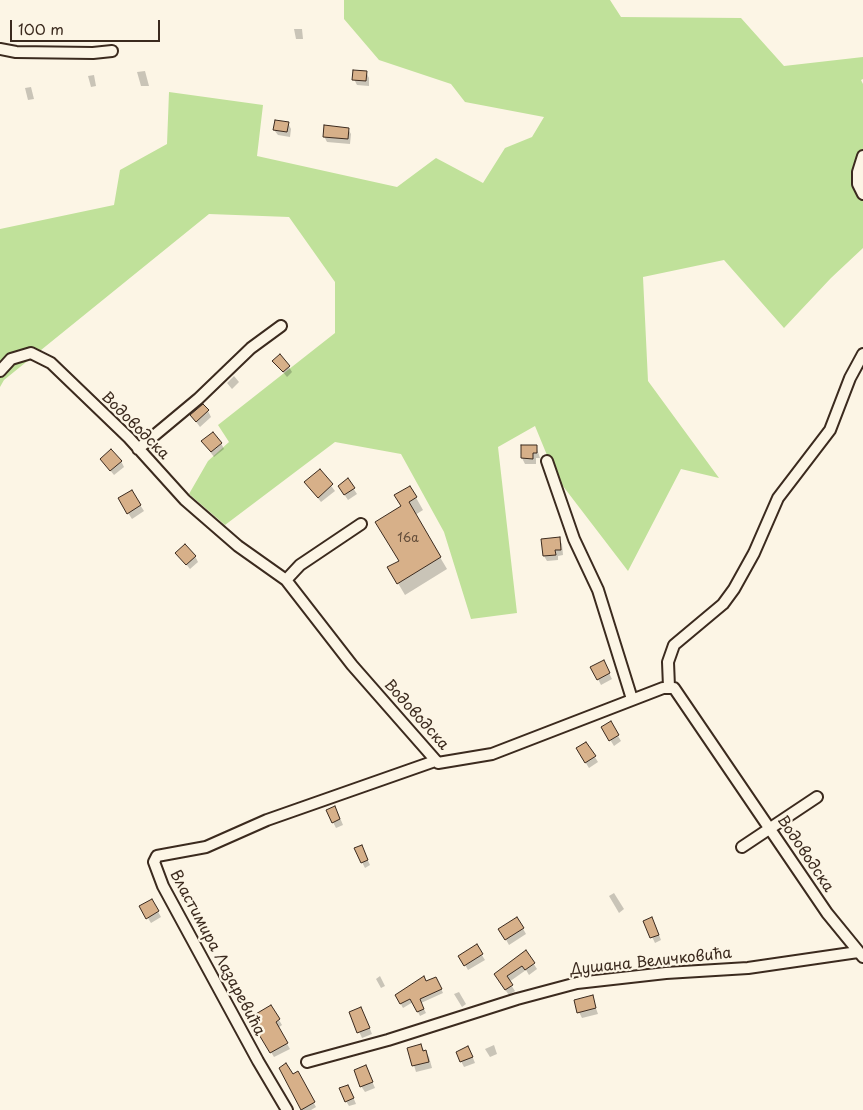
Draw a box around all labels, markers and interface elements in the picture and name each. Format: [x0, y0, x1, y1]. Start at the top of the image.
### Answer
scale bar [12, 10, 162, 42]
text: 100 m [18, 17, 64, 40]
street label: Водоводска [97, 388, 173, 464]
house number: 16a [397, 532, 419, 546]
street label: Водоводска [380, 676, 452, 754]
street label: Водоводска [773, 812, 837, 896]
street label: Властимира Лазаревића [166, 867, 268, 1039]
street label: Душана Величковића [569, 945, 733, 979]

